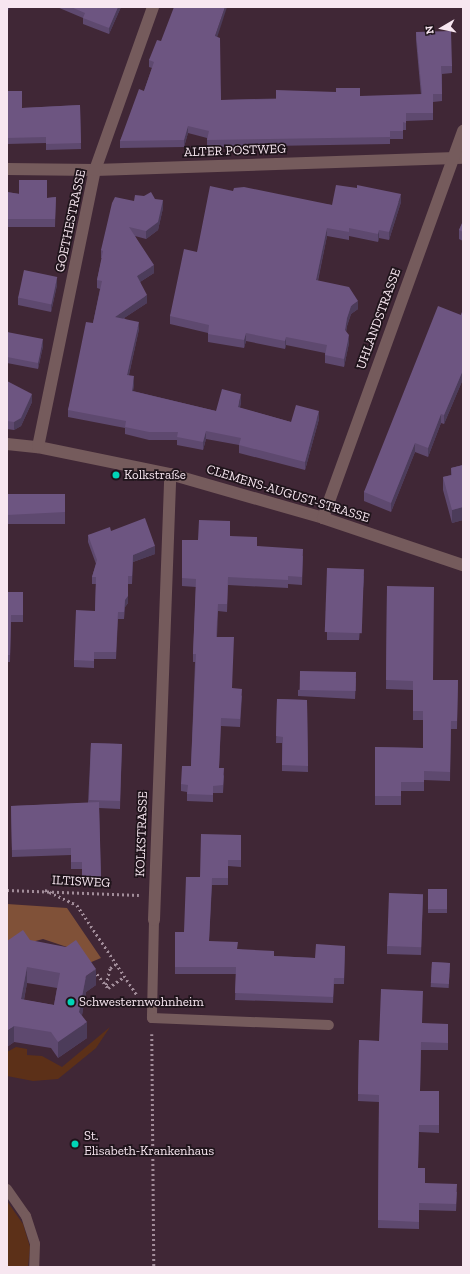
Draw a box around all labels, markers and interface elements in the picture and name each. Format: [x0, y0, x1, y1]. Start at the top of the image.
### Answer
north arrow [422, 8, 462, 48]
text: N [423, 25, 437, 35]
street label: ALTER POSTWEG [184, 141, 286, 161]
street label: GOETHESTRASSE [53, 168, 89, 274]
street label: UHLANDSTRASSE [353, 266, 405, 372]
street label: CLEMENS-AUGUST-STRASSE [205, 462, 371, 526]
place label: Kolkstraße [124, 467, 186, 483]
marker: Kolkstraße [111, 470, 121, 480]
street label: KOLKSTRASSE [133, 791, 151, 877]
street label: ILTISWEG [51, 873, 111, 891]
place label: Schwesternwohnheim [79, 994, 204, 1010]
marker: Schwesternwohnheim [66, 997, 76, 1007]
place label: St. Elisabeth-Krankenhaus [84, 1129, 214, 1160]
marker: St. Elisabeth-Krankenhaus [69, 1138, 81, 1150]

